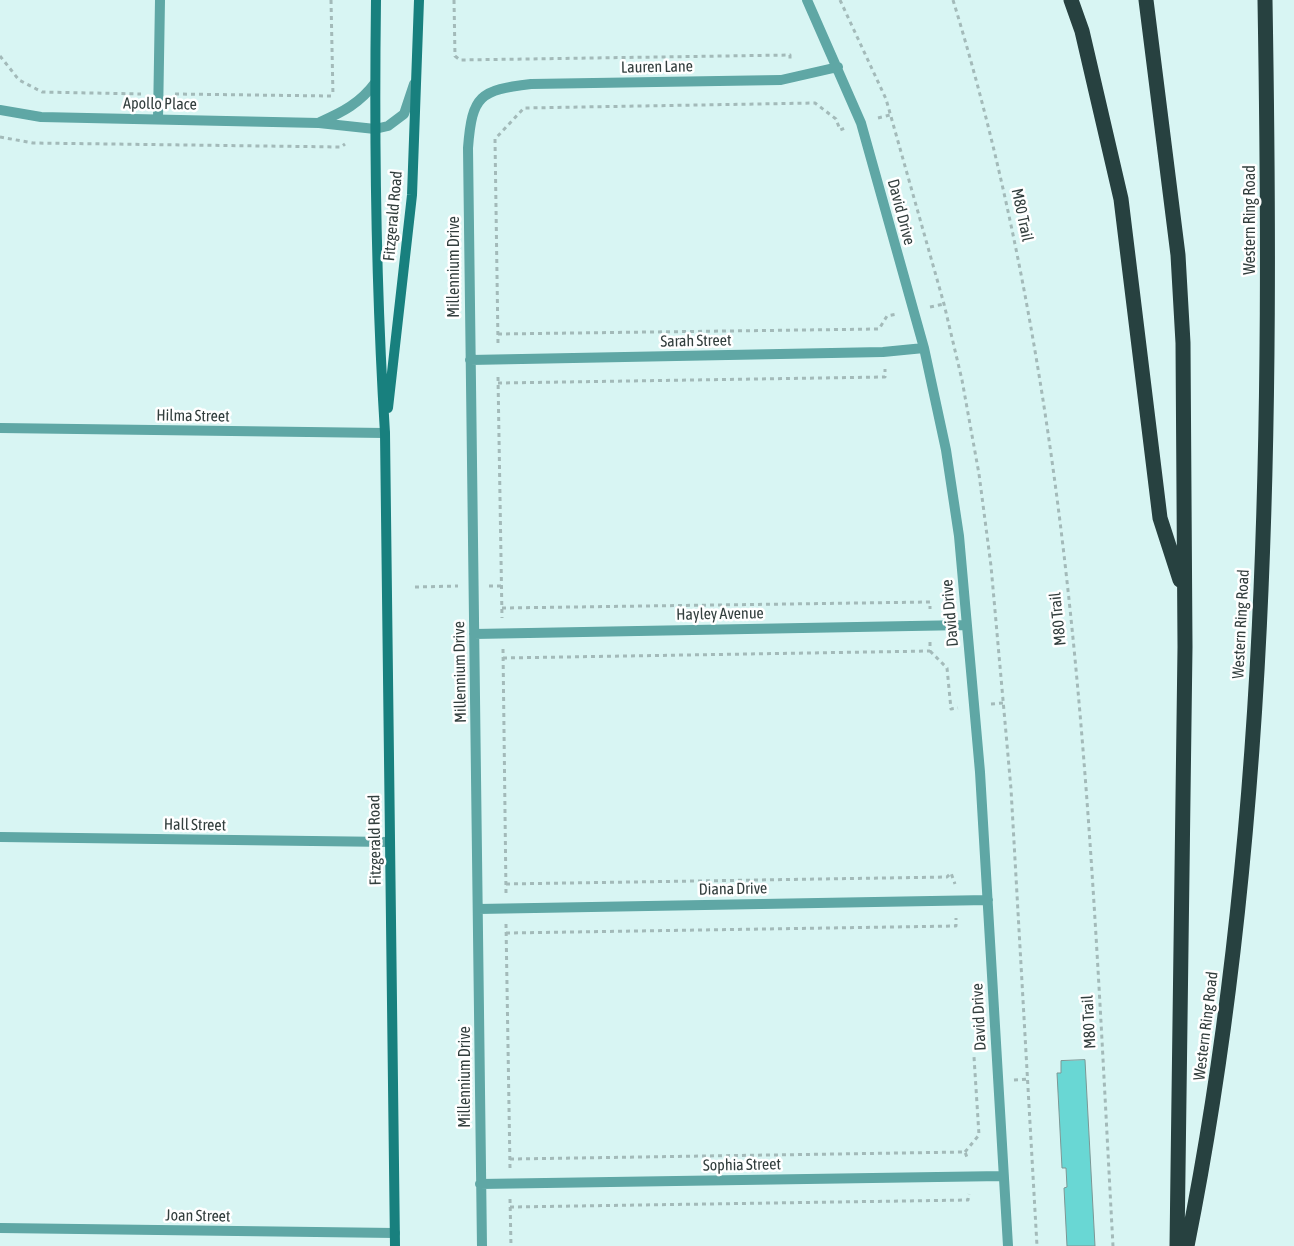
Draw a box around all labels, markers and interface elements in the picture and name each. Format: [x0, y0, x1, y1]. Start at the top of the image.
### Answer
street label: Lauren Lane [621, 57, 693, 77]
street label: Apollo Place [123, 94, 197, 114]
street label: Western Ring Road [1240, 165, 1260, 275]
street label: Fitzgerald Road [379, 170, 407, 262]
street label: David Drive [883, 177, 919, 247]
street label: M80 Trail [1007, 187, 1037, 243]
street label: Millennium Drive [444, 216, 464, 318]
street label: Sarah Street [660, 331, 732, 351]
street label: Hilma Street [156, 406, 230, 426]
street label: Western Ring Road [1229, 569, 1253, 679]
street label: David Drive [937, 579, 963, 647]
street label: M80 Trail [1046, 591, 1070, 647]
street label: Hayley Avenue [676, 604, 764, 624]
street label: Millennium Drive [450, 621, 470, 723]
street label: Fitzgerald Road [365, 795, 385, 885]
street label: Hall Street [164, 815, 226, 835]
street label: Diana Drive [699, 879, 767, 899]
street label: Western Ring Road [1190, 971, 1222, 1081]
street label: David Drive [968, 983, 990, 1051]
street label: M80 Trail [1078, 995, 1100, 1049]
street label: Millennium Drive [455, 1026, 475, 1128]
street label: Sophia Street [703, 1155, 781, 1175]
street label: Joan Street [165, 1206, 231, 1226]

